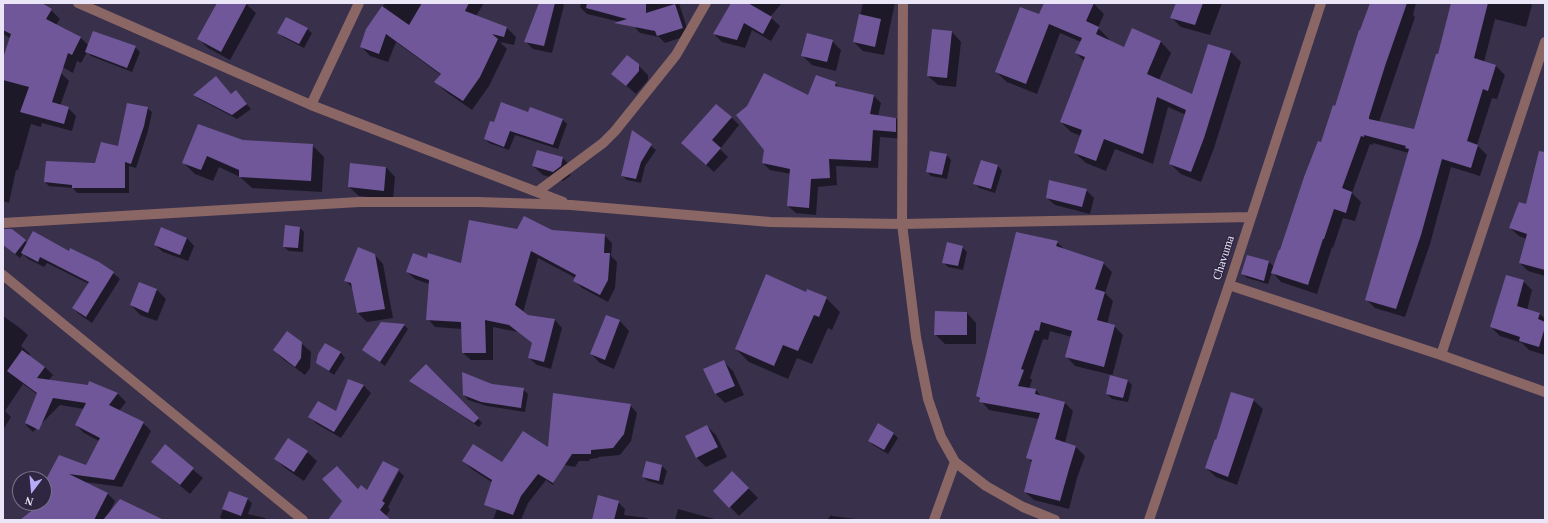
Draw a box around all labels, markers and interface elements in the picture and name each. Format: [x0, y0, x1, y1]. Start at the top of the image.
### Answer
street label: Chavuma [1210, 234, 1238, 282]
north arrow [12, 471, 52, 511]
text: N [23, 495, 34, 508]

